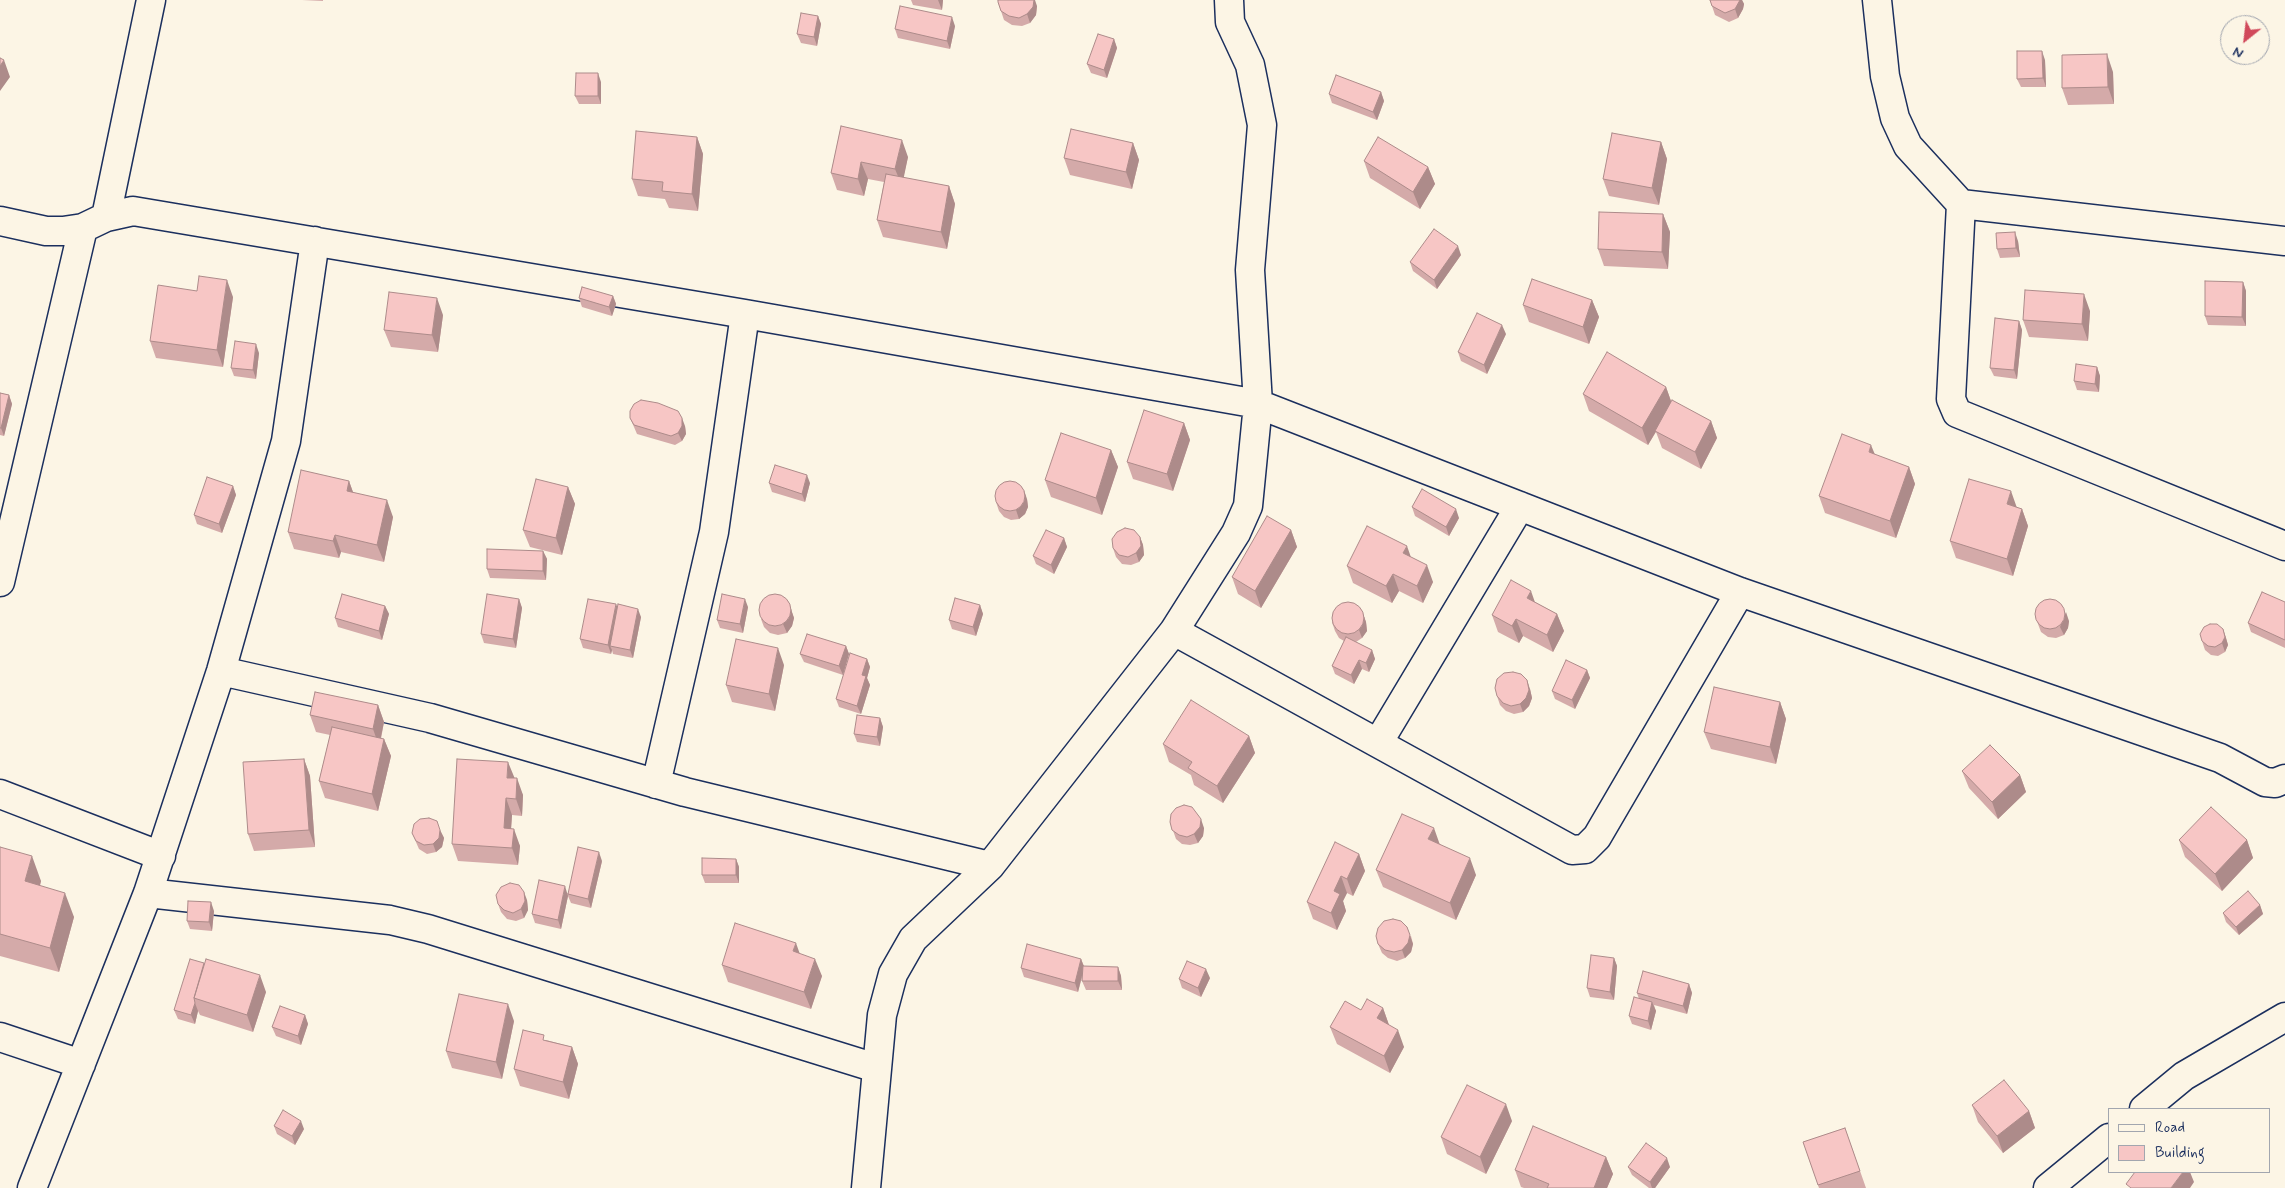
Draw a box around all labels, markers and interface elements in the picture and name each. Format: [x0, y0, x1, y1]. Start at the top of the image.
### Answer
north arrow [2220, 15, 2270, 65]
text: N [2230, 42, 2247, 62]
legend [2108, 1108, 2270, 1173]
text: Road [2155, 1118, 2185, 1138]
text: Building [2155, 1143, 2205, 1163]

